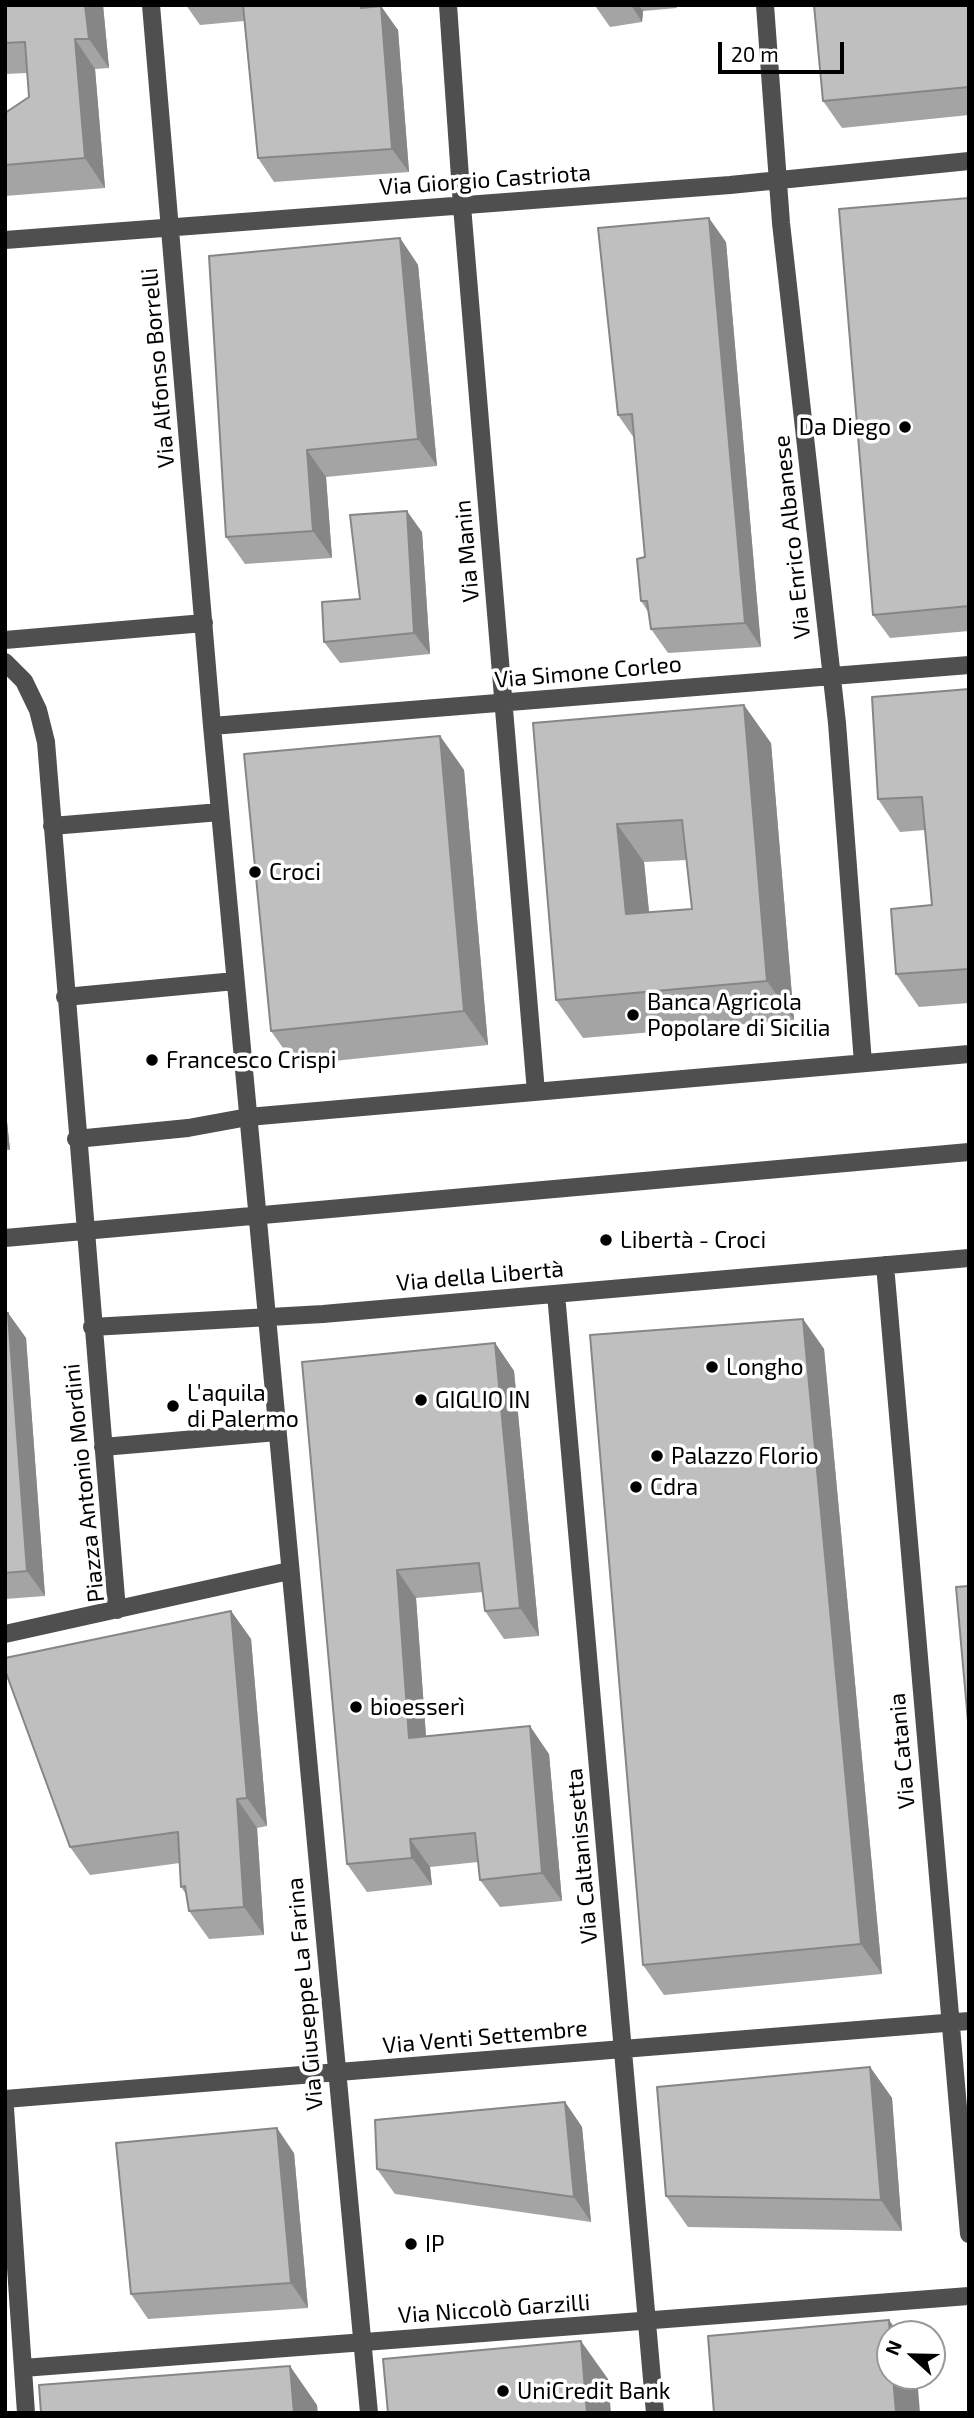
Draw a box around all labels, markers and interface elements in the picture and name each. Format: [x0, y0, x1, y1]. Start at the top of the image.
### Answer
scale bar [722, 28, 848, 72]
text: 20 m [731, 41, 779, 66]
street label: Via Giorgio Castriota [378, 159, 592, 201]
street label: Via Alfonso Borrelli [136, 267, 180, 469]
place label: Da Diego [799, 413, 891, 441]
marker: Da Diego [897, 419, 913, 435]
street label: Via Enrico Albanese [768, 434, 816, 640]
street label: Via Manin [449, 499, 485, 603]
street label: Via Simone Corleo [493, 650, 683, 694]
place label: Croci [269, 858, 321, 886]
marker: Croci [247, 864, 263, 880]
place label: Banca Agricola Popolare di Sicilia [647, 988, 830, 1042]
marker: Banca Agricola Popolare di Sicilia [625, 1007, 641, 1023]
place label: Francesco Crispi [166, 1046, 336, 1074]
marker: Francesco Crispi [144, 1052, 160, 1068]
place label: Libertà - Croci [620, 1226, 766, 1254]
marker: Libertà - Croci [598, 1232, 614, 1248]
street label: Via della Libertà [395, 1255, 565, 1297]
place label: Longho [726, 1353, 803, 1381]
marker: Longho [704, 1359, 720, 1375]
street label: Piazza Antonio Mordini [58, 1362, 110, 1604]
place label: L'aquila di Palermo [187, 1379, 299, 1433]
place label: GIGLIO IN [435, 1386, 530, 1414]
marker: GIGLIO IN [413, 1392, 429, 1408]
marker: L'aquila di Palermo [165, 1398, 181, 1414]
place label: Palazzo Florio [671, 1442, 818, 1470]
marker: Palazzo Florio [649, 1448, 665, 1464]
place label: Cdra [650, 1473, 698, 1501]
marker: Cdra [628, 1479, 644, 1495]
street label: Via Catania [883, 1692, 921, 1810]
place label: bioesserì [370, 1693, 465, 1721]
marker: bioesserì [348, 1699, 364, 1715]
street label: Via Caltanissetta [561, 1767, 603, 1945]
street label: Via Giuseppe La Farina [281, 1876, 329, 2112]
street label: Via Venti Settembre [381, 2014, 589, 2060]
place label: IP [425, 2230, 445, 2258]
marker: IP [403, 2236, 419, 2252]
street label: Via Niccolò Garzilli [397, 2289, 591, 2329]
north arrow [876, 2320, 946, 2390]
text: N [880, 2337, 906, 2358]
place label: UniCredit Bank [517, 2377, 671, 2405]
marker: UniCredit Bank [495, 2383, 511, 2399]

